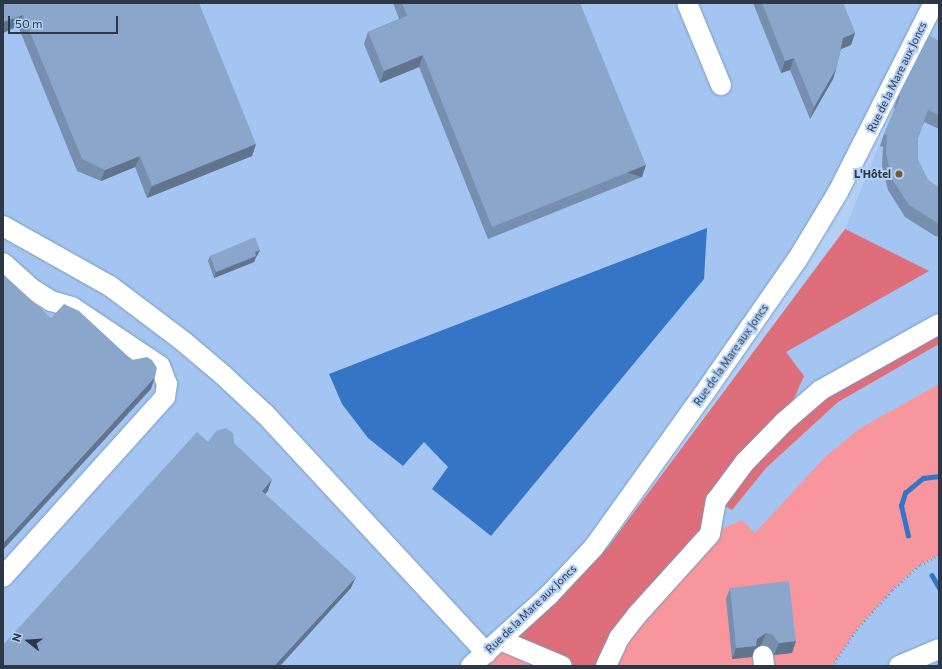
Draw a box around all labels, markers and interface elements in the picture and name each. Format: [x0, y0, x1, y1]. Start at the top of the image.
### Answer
scale bar [10, 8, 120, 34]
text: 50 m [15, 16, 43, 30]
street label: Rue de la Mare aux Joncs [865, 20, 929, 134]
place label: L'Hôtel [854, 167, 891, 181]
marker: L'Hôtel [894, 169, 904, 179]
street label: Rue de la Mare aux Joncs [691, 302, 771, 408]
street label: Rue de la Mare aux Joncs [483, 562, 579, 656]
north arrow [8, 621, 48, 661]
text: N [9, 632, 23, 643]

